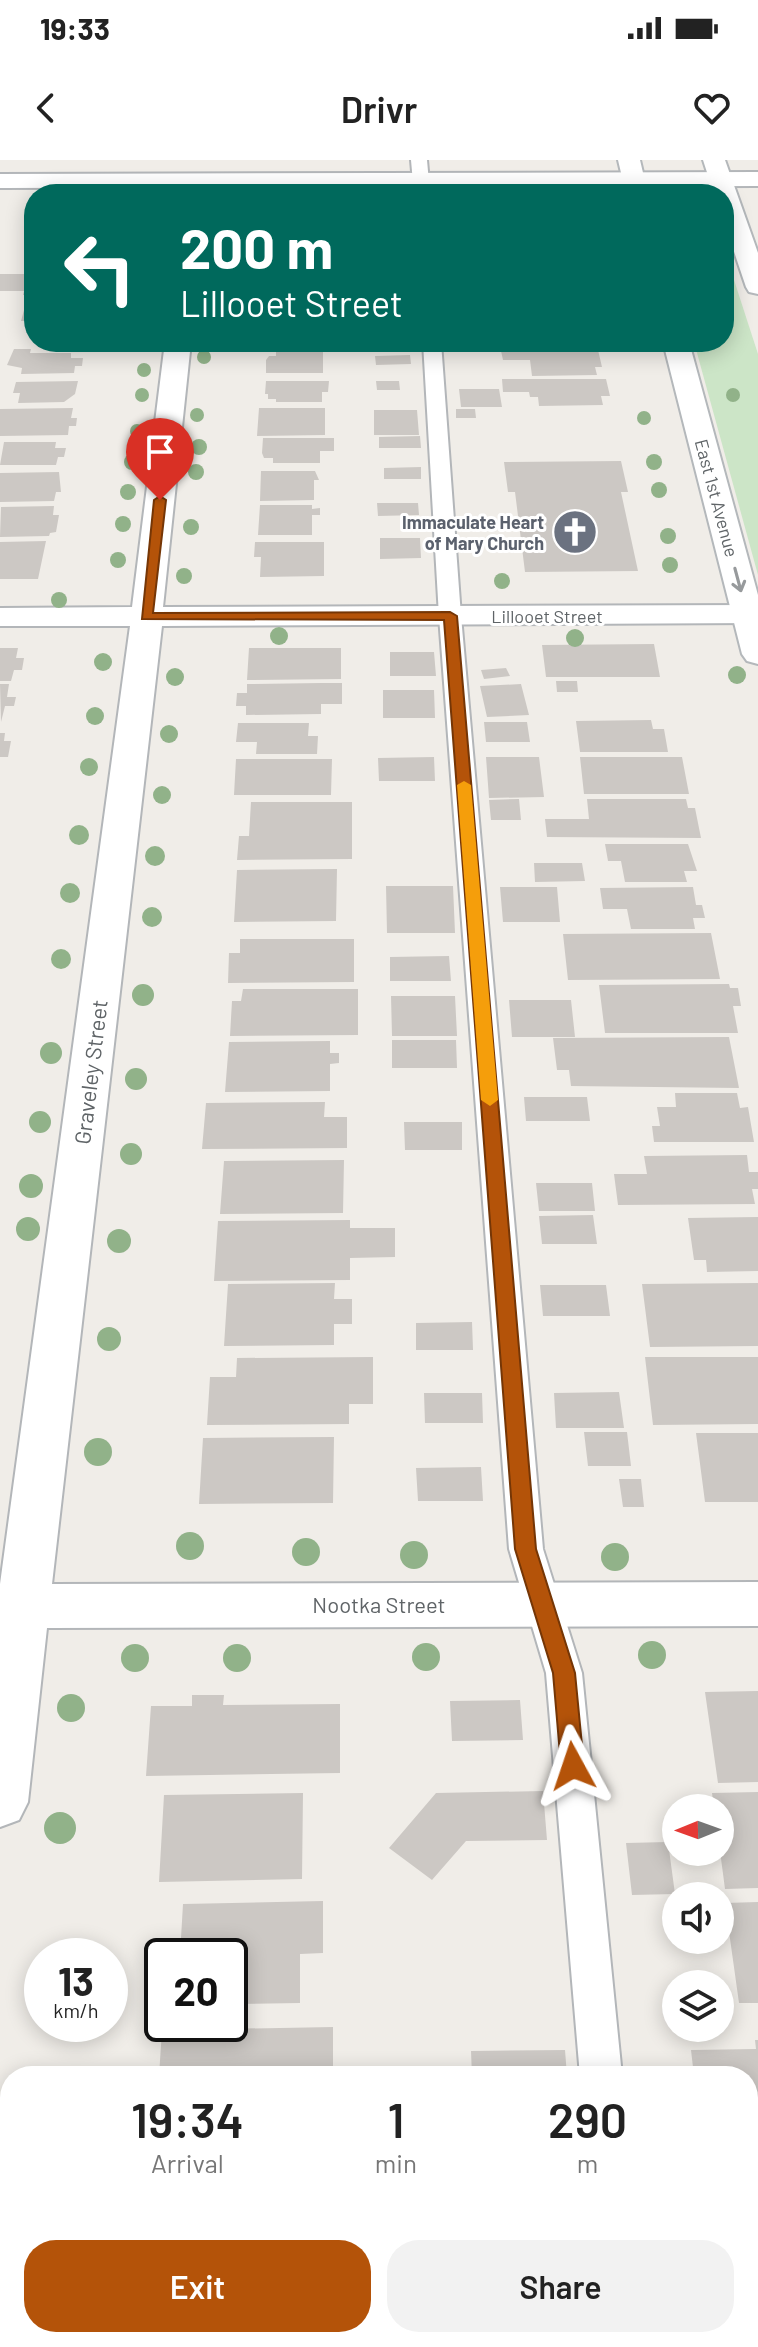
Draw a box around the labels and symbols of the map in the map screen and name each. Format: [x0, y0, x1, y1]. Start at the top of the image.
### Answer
pin [126, 418, 194, 500]
street label: East 1st Avenue [691, 437, 743, 559]
church icon: Immaculate Heart of Mary Church [551, 508, 599, 556]
place label: Immaculate Heart of Mary Church [402, 511, 544, 554]
one-way arrow [731, 566, 746, 592]
street label: Lillooet Street [491, 605, 603, 627]
street label: Graveley Street [68, 998, 112, 1146]
street label: Nootka Street [312, 1591, 446, 1617]
position arrow [531, 1724, 615, 1808]
north arrow [662, 1794, 734, 1866]
speed limit sign: 20 [144, 1938, 248, 2042]

